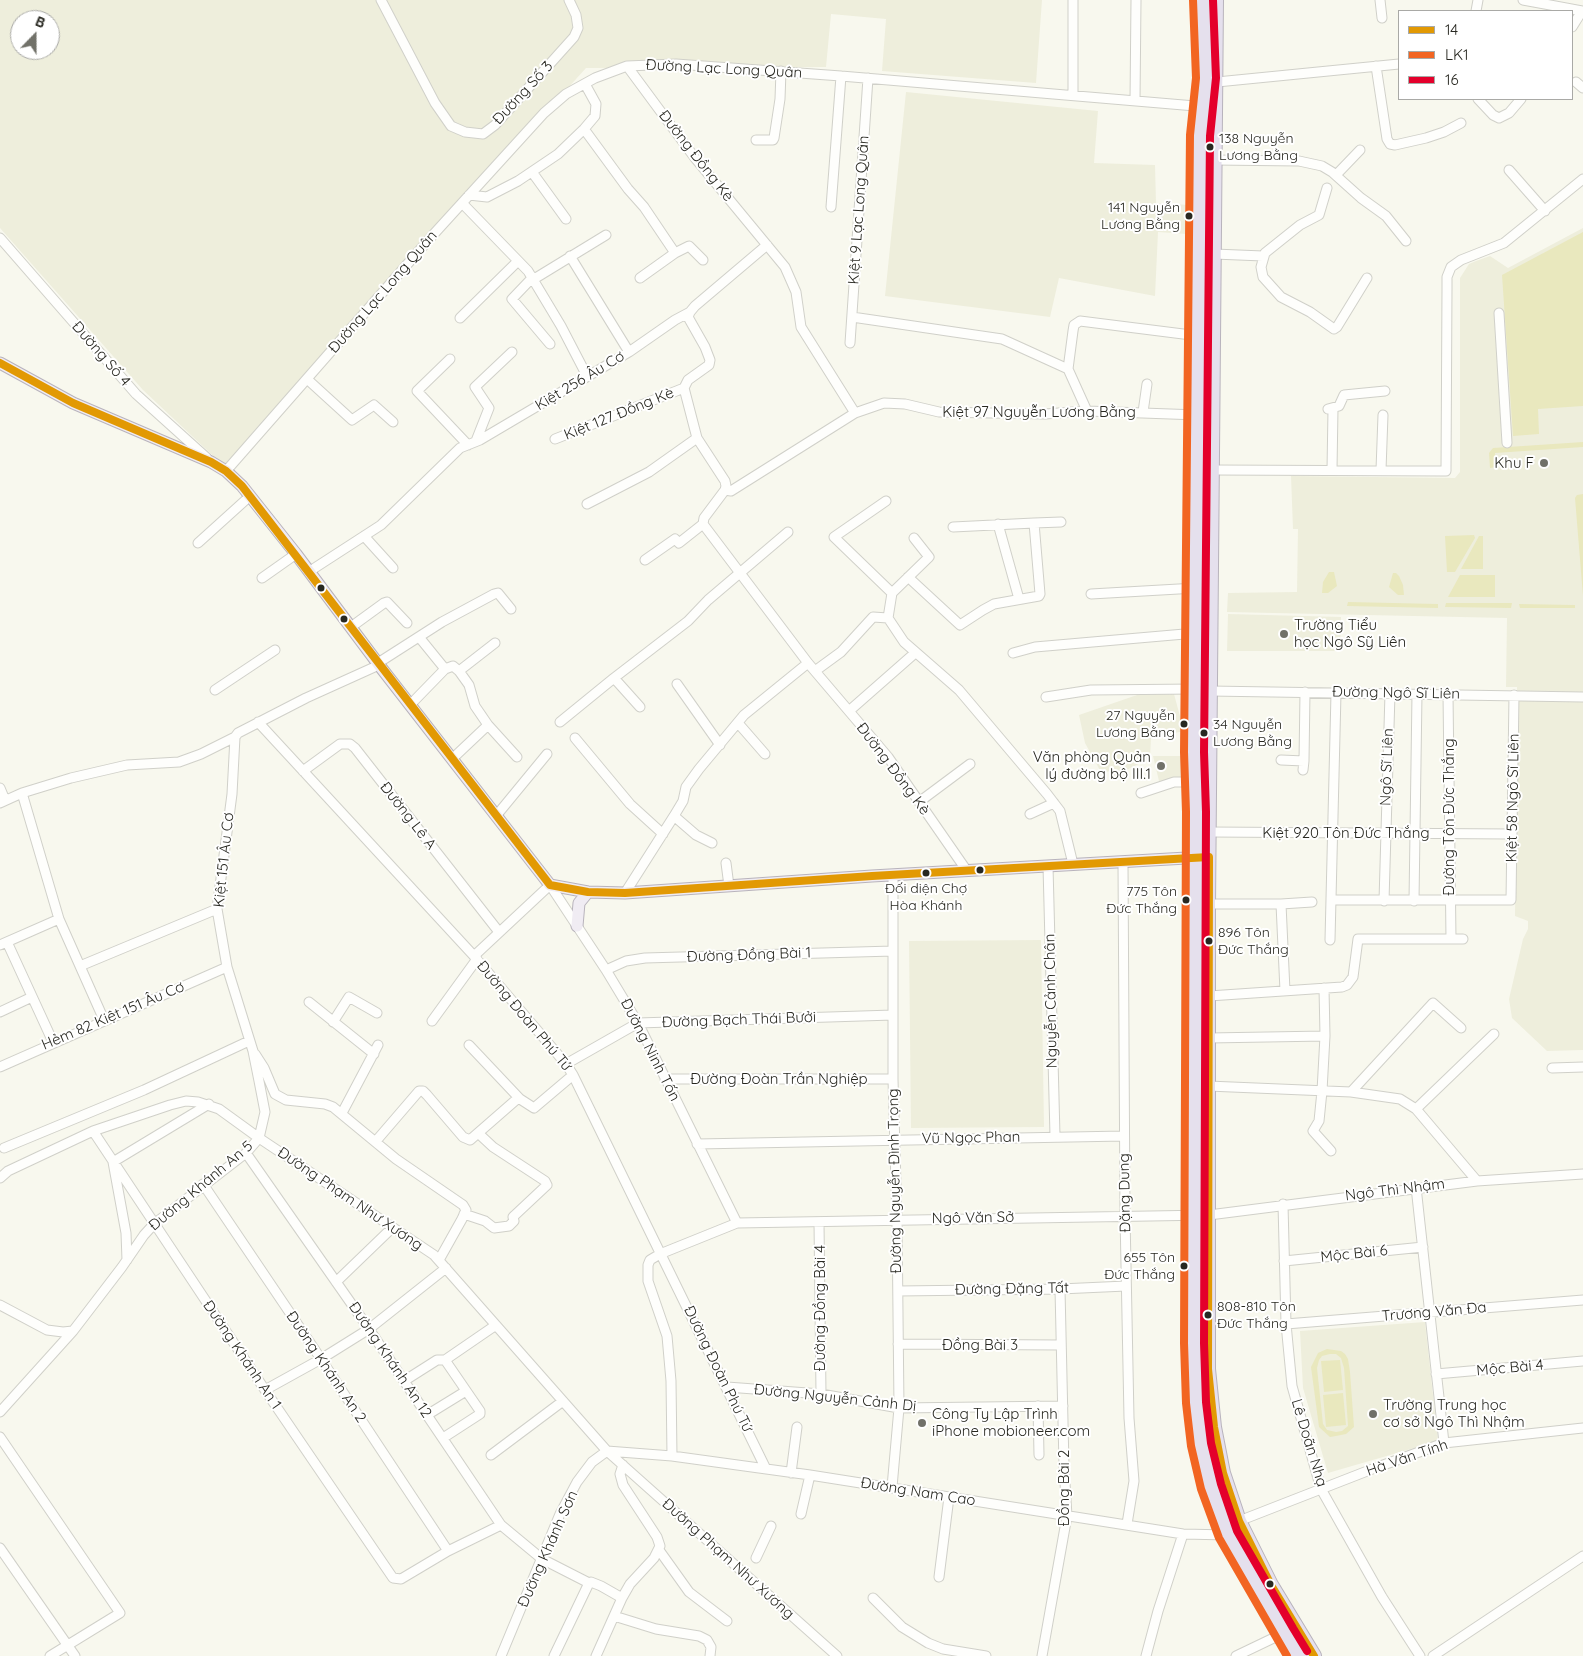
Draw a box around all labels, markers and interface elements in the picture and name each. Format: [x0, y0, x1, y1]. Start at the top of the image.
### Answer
north arrow [10, 10, 60, 60]
legend [1398, 10, 1573, 100]
text: B [33, 12, 48, 32]
text: 14 [1445, 20, 1458, 39]
text: LK1 [1445, 45, 1469, 64]
street label: Đường Lạc Long Quân [645, 56, 803, 82]
street label: Đường Số 3 [489, 58, 557, 128]
text: 16 [1445, 70, 1459, 89]
street label: Đường Đồng Kè [655, 107, 737, 205]
place label: 138 Nguyễn Lương Bằng [1219, 131, 1298, 164]
street label: Kiệt 9 Lạc Long Quân [845, 135, 873, 285]
marker: 138 Nguyễn Lương Bằng [1205, 142, 1215, 152]
place label: 141 Nguyễn Lương Bằng [1101, 200, 1180, 232]
marker: 141 Nguyễn Lương Bằng [1184, 211, 1194, 221]
street label: Đường Lạc Long Quân [325, 227, 441, 357]
street label: Đường Số 4 [68, 318, 134, 390]
street label: Kiệt 256 Âu Cơ [532, 347, 628, 415]
street label: Kiệt 127 Đồng Kè [562, 384, 676, 444]
street label: Kiệt 97 Nguyễn Lương Bằng [942, 403, 1136, 421]
place label: Khu F [1494, 454, 1534, 472]
marker: Khu F [1538, 457, 1550, 469]
unlabelled marker [316, 583, 326, 593]
unlabelled marker [339, 614, 349, 624]
place label: Trường Tiểu học Ngô Sỹ Liên [1294, 616, 1406, 651]
marker: Trường Tiểu học Ngô Sỹ Liên [1278, 628, 1290, 640]
street label: Đường Ngô Sĩ Liên [1332, 683, 1460, 703]
place label: 27 Nguyễn Lương Bằng [1096, 708, 1175, 740]
place label: 34 Nguyễn Lương Bằng [1213, 717, 1292, 750]
street label: Đường Đồng Kè [852, 719, 934, 819]
marker: 27 Nguyễn Lương Bằng [1179, 719, 1189, 729]
marker: 34 Nguyễn Lương Bằng [1199, 728, 1209, 738]
street label: Ngô Sĩ Liên [1377, 728, 1397, 806]
street label: Kiệt 58 Ngô Sĩ Liên [1503, 733, 1523, 863]
street label: Đường Tôn Đức Thắng [1440, 738, 1458, 896]
place label: Văn phòng Quản lý đường bộ III.1 [1033, 748, 1151, 783]
marker: Văn phòng Quản lý đường bộ III.1 [1155, 760, 1167, 772]
street label: Đường Lê A [376, 779, 440, 853]
street label: Kiệt 151 Âu Cơ [210, 812, 238, 908]
street label: Kiệt 920 Tôn Đức Thắng [1262, 824, 1430, 842]
unlabelled marker [975, 865, 985, 875]
marker: Đối diện Chợ Hòa Khánh [921, 868, 931, 878]
place label: Đối diện Chợ Hòa Khánh [885, 881, 967, 914]
place label: 775 Tôn Đức Thắng [1106, 884, 1177, 916]
marker: 775 Tôn Đức Thắng [1181, 895, 1191, 905]
place label: 896 Tôn Đức Thắng [1218, 925, 1289, 958]
street label: Nguyễn Cảnh Chân [1041, 934, 1061, 1068]
marker: 896 Tôn Đức Thắng [1204, 936, 1214, 946]
street label: Đường Đồng Bài 1 [687, 944, 811, 966]
street label: Đường Đoàn Phú Tứ [473, 957, 575, 1075]
street label: Hẻm 82 Kiệt 151 Âu Cơ [39, 978, 187, 1054]
street label: Đường Ninh Tốn [616, 996, 684, 1104]
street label: Đường Bạch Thái Bưởi [662, 1008, 816, 1032]
street label: Đường Đoàn Trần Nghiệp [690, 1070, 868, 1088]
street label: Đường Nguyễn Đình Trọng [884, 1088, 906, 1274]
street label: Vũ Ngọc Phan [921, 1128, 1021, 1148]
street label: Đường Khánh An 5 [145, 1137, 257, 1235]
street label: Đường Phạm Như Xương [274, 1144, 426, 1254]
street label: Đặng Dung [1115, 1153, 1135, 1233]
street label: Ngô Thì Nhậm [1344, 1175, 1446, 1205]
street label: Ngô Văn Sở [932, 1208, 1014, 1228]
street label: Mộc Bài 6 [1319, 1242, 1389, 1266]
street label: Đường Đồng Bài 4 [811, 1245, 829, 1371]
place label: 655 Tôn Đức Thắng [1104, 1250, 1175, 1282]
marker: 655 Tôn Đức Thắng [1179, 1261, 1189, 1271]
street label: Đường Đặng Tất [955, 1279, 1069, 1299]
street label: Đường Khánh An 1 [199, 1297, 285, 1413]
street label: Trương Văn Đa [1381, 1298, 1487, 1326]
street label: Đường Khánh An 12 [345, 1299, 435, 1421]
place label: 808-810 Tôn Đức Thắng [1217, 1299, 1296, 1331]
street label: Đường Đoàn Phú Tứ [680, 1303, 756, 1435]
street label: Đường Khánh An 2 [282, 1308, 370, 1426]
marker: 808-810 Tôn Đức Thắng [1203, 1310, 1213, 1320]
street label: Đồng Bài 3 [942, 1336, 1018, 1354]
street label: Mộc Bài 4 [1476, 1356, 1544, 1380]
street label: Đường Nguyễn Cảnh Dị [753, 1381, 917, 1415]
place label: Trường Trung học cơ sở Ngô Thì Nhậm [1383, 1396, 1525, 1431]
street label: Lê Doãn Nhạ [1287, 1397, 1331, 1489]
place label: Công Ty Lập Trình iPhone mobioneer.com [932, 1405, 1090, 1440]
marker: Trường Trung học cơ sở Ngô Thì Nhậm [1367, 1408, 1379, 1420]
marker: Công Ty Lập Trình iPhone mobioneer.com [916, 1417, 928, 1429]
street label: Hà Văn Tính [1364, 1436, 1450, 1480]
street label: Đồng Bài 2 [1055, 1450, 1073, 1526]
street label: Đường Nam Cao [859, 1474, 977, 1510]
street label: Đường Khánh Sơn [514, 1488, 582, 1610]
street label: Đường Phạm Như Xương [658, 1495, 798, 1623]
unlabelled marker [1265, 1579, 1275, 1589]

